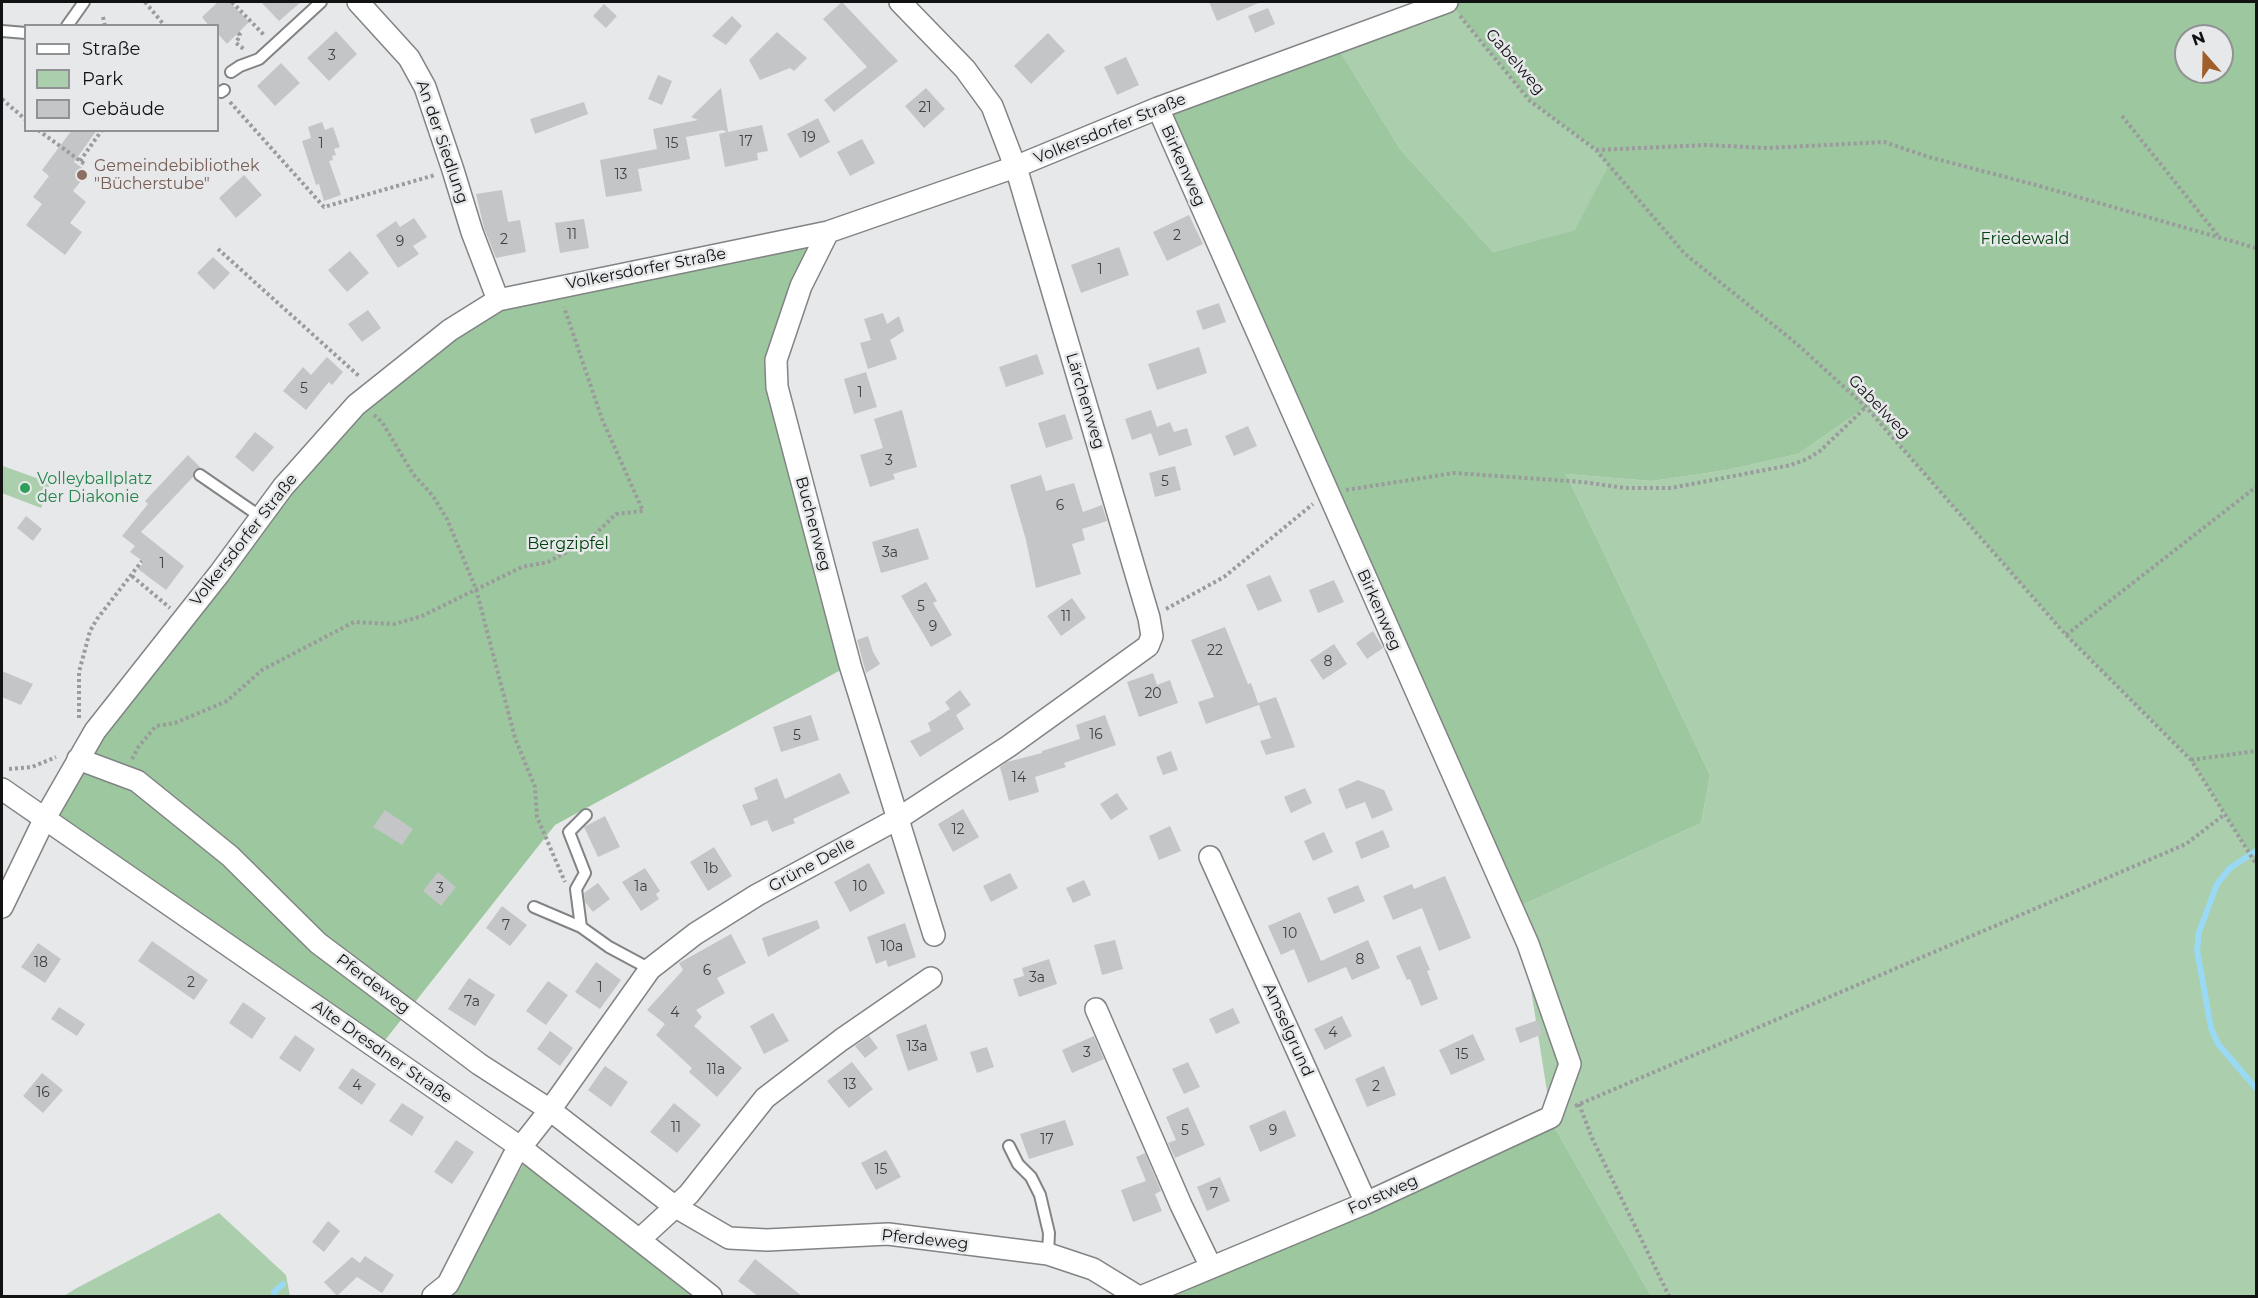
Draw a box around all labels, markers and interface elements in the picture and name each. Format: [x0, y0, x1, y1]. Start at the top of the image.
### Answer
legend [24, 24, 219, 132]
north arrow [2174, 24, 2234, 84]
street label: Gabelweg [1481, 25, 1549, 99]
text: N [2189, 27, 2208, 50]
text: Straße [82, 38, 140, 60]
house number: 3 [328, 48, 336, 64]
text: Park [82, 68, 123, 90]
street label: An der Siedlung [412, 78, 472, 206]
street label: Volkersdorfer Straße [1031, 90, 1189, 168]
text: Gebäude [82, 98, 165, 120]
house number: 21 [918, 100, 932, 116]
street label: Birkenweg [1157, 123, 1209, 209]
house number: 19 [802, 130, 816, 146]
house number: 17 [739, 134, 753, 150]
house number: 1 [318, 136, 324, 152]
house number: 15 [666, 136, 678, 152]
place label: Gemeindebibliothek "Bücherstube" [94, 156, 259, 194]
house number: 13 [615, 167, 627, 183]
marker: Gemeindebibliothek "Bücherstube" [75, 168, 89, 182]
house number: 11 [567, 227, 577, 243]
house number: 2 [1173, 228, 1181, 244]
park label: Friedewald [1981, 229, 2069, 249]
house number: 2 [500, 232, 508, 248]
house number: 9 [396, 234, 404, 250]
street label: Volkersdorfer Straße [564, 244, 728, 294]
house number: 1 [1097, 262, 1103, 278]
street label: Lärchenweg [1061, 351, 1109, 451]
street label: Gabelweg [1844, 371, 1914, 443]
house number: 5 [300, 381, 308, 397]
house number: 1 [857, 385, 863, 401]
house number: 3 [885, 453, 893, 469]
place label: Volleyballplatz der Diakonie [37, 469, 152, 507]
street label: Volkersdorfer Straße [186, 470, 302, 610]
house number: 5 [1161, 474, 1169, 490]
street label: Buchenweg [791, 475, 835, 573]
marker: Volleyballplatz der Diakonie [18, 481, 32, 495]
house number: 6 [1056, 498, 1064, 514]
park label: Bergzipfel [527, 534, 609, 554]
house number: 3a [882, 545, 898, 561]
house number: 1 [159, 556, 165, 572]
street label: Birkenweg [1353, 567, 1405, 653]
house number: 5 [917, 599, 925, 615]
house number: 11 [1061, 609, 1071, 625]
house number: 9 [929, 619, 937, 635]
house number: 22 [1207, 643, 1223, 659]
house number: 8 [1324, 654, 1332, 670]
house number: 20 [1144, 686, 1162, 702]
house number: 16 [1089, 727, 1103, 743]
house number: 5 [793, 728, 801, 744]
house number: 14 [1012, 770, 1026, 786]
house number: 12 [951, 822, 965, 838]
street label: Grüne Delle [766, 833, 858, 897]
house number: 1b [704, 861, 718, 877]
house number: 1a [634, 879, 648, 895]
house number: 10 [853, 879, 867, 895]
house number: 3 [436, 881, 444, 897]
house number: 7 [502, 918, 510, 934]
house number: 10 [1283, 926, 1297, 942]
house number: 10a [881, 939, 903, 955]
street label: Pferdeweg [332, 950, 414, 1018]
house number: 8 [1356, 952, 1364, 968]
house number: 18 [34, 955, 48, 971]
house number: 6 [703, 963, 711, 979]
house number: 3a [1029, 970, 1045, 986]
house number: 2 [187, 975, 195, 991]
house number: 1 [597, 980, 603, 996]
street label: Amselgrund [1259, 980, 1317, 1080]
house number: 7a [464, 994, 480, 1010]
street label: Alte Dresdner Straße [308, 996, 456, 1108]
house number: 4 [670, 1005, 680, 1021]
house number: 4 [1328, 1025, 1338, 1041]
house number: 13a [906, 1039, 928, 1055]
house number: 3 [1083, 1045, 1091, 1061]
house number: 15 [1456, 1047, 1468, 1063]
house number: 11a [707, 1062, 725, 1078]
house number: 13 [844, 1077, 856, 1093]
house number: 4 [352, 1078, 362, 1094]
house number: 2 [1372, 1079, 1380, 1095]
house number: 16 [36, 1085, 50, 1101]
house number: 11 [671, 1120, 681, 1136]
house number: 5 [1181, 1123, 1189, 1139]
house number: 9 [1269, 1123, 1277, 1139]
house number: 17 [1040, 1132, 1054, 1148]
house number: 15 [875, 1162, 887, 1178]
street label: Forstweg [1345, 1171, 1421, 1219]
house number: 7 [1210, 1186, 1218, 1202]
street label: Pferdeweg [881, 1226, 969, 1254]

